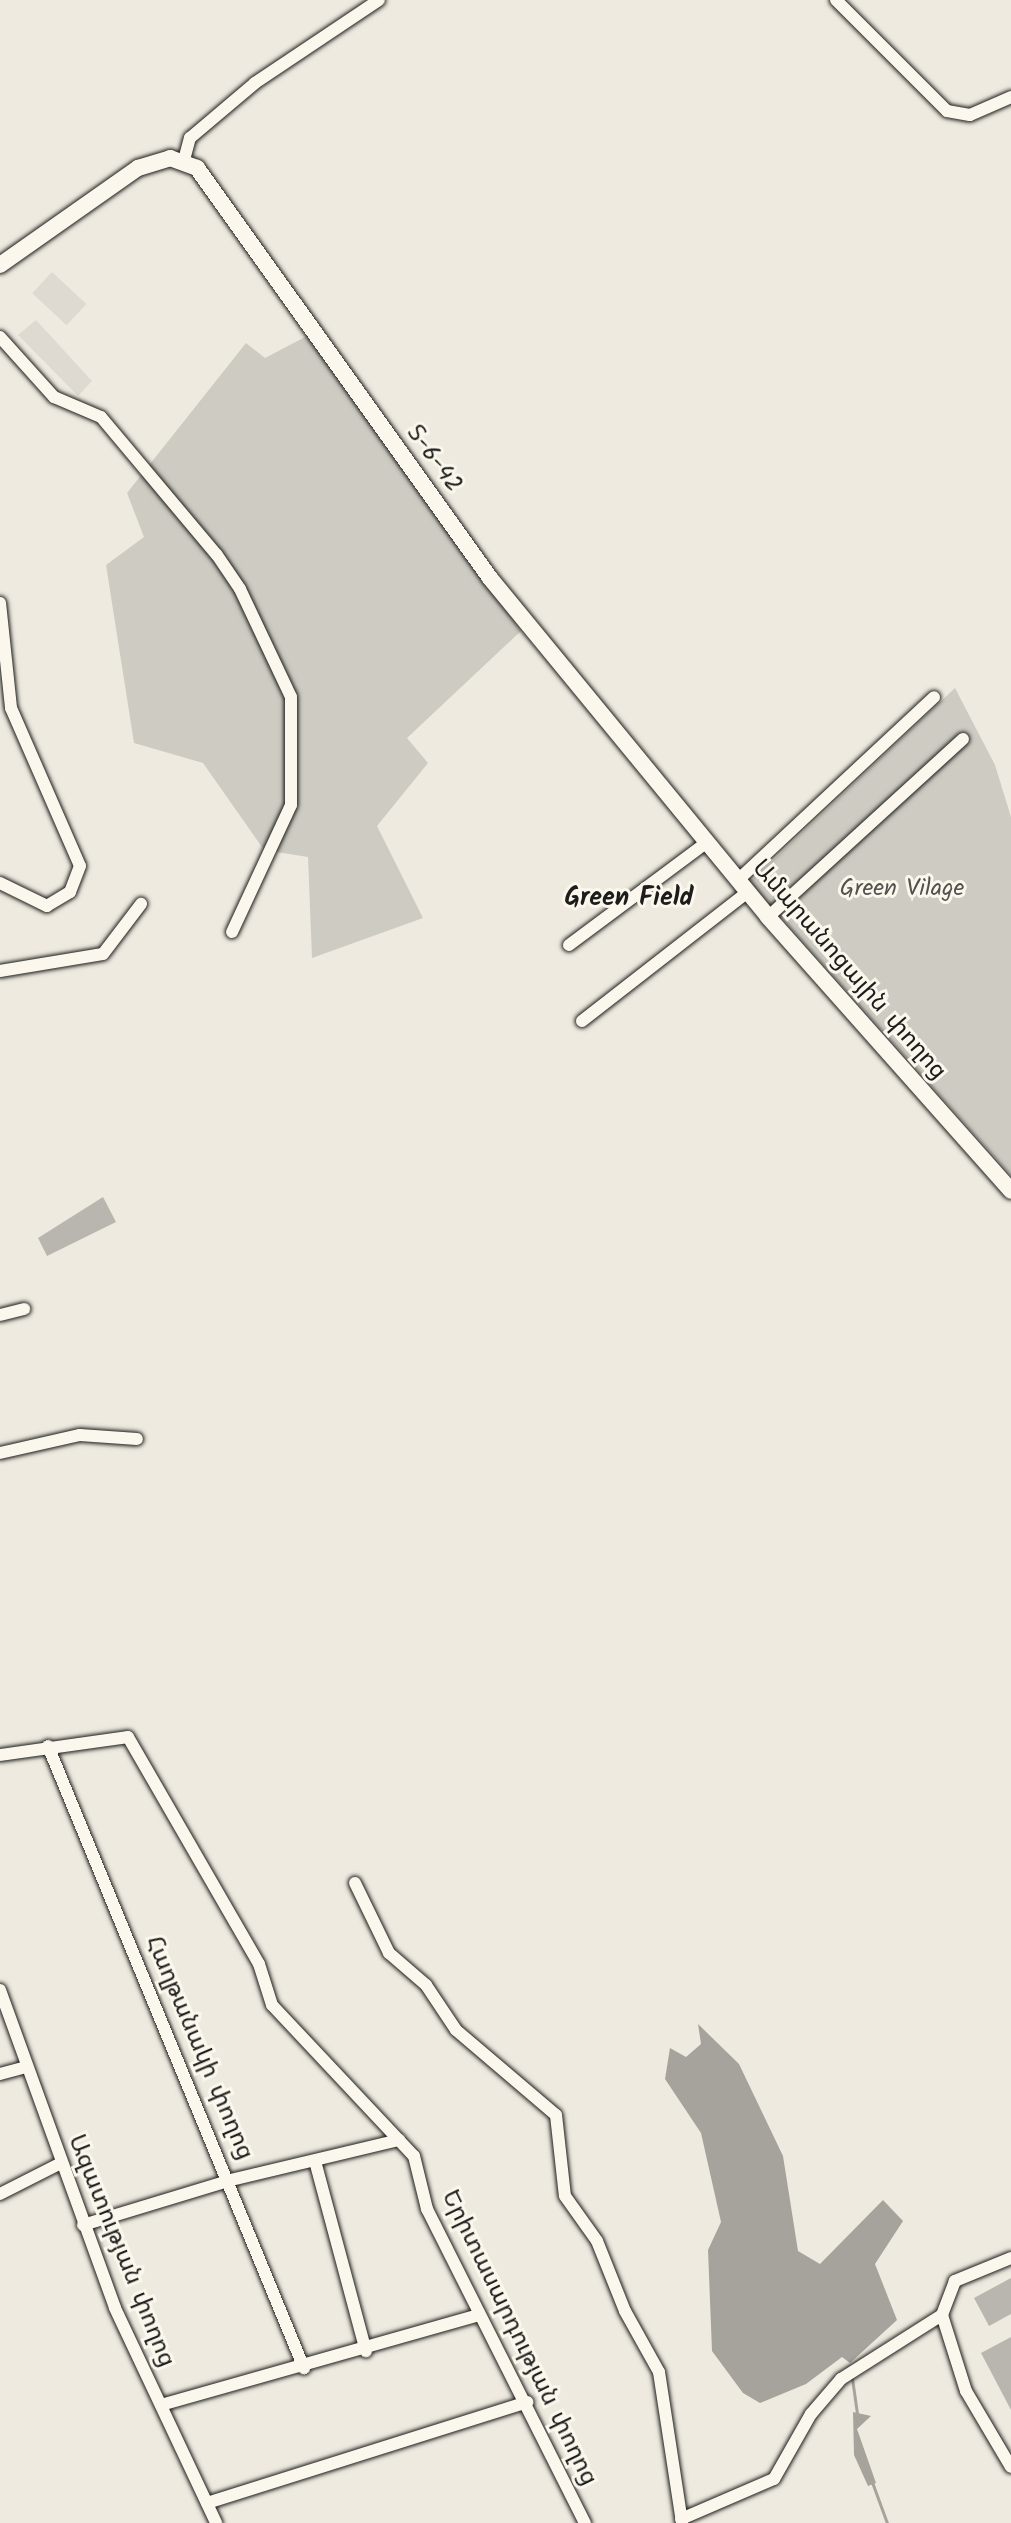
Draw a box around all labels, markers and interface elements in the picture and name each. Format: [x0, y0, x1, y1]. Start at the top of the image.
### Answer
street label: Տ-6-42 [400, 420, 468, 498]
street label: Ամարանոցային փողոց [746, 854, 952, 1086]
park label: Green Vilage [840, 875, 964, 903]
district label: Green Field [564, 883, 694, 915]
street label: Հաղթանակի փողոց [139, 1932, 259, 2164]
street label: Ազատության փողոց [61, 2131, 181, 2371]
street label: Երիտասարդության փողոց [435, 2186, 603, 2490]

